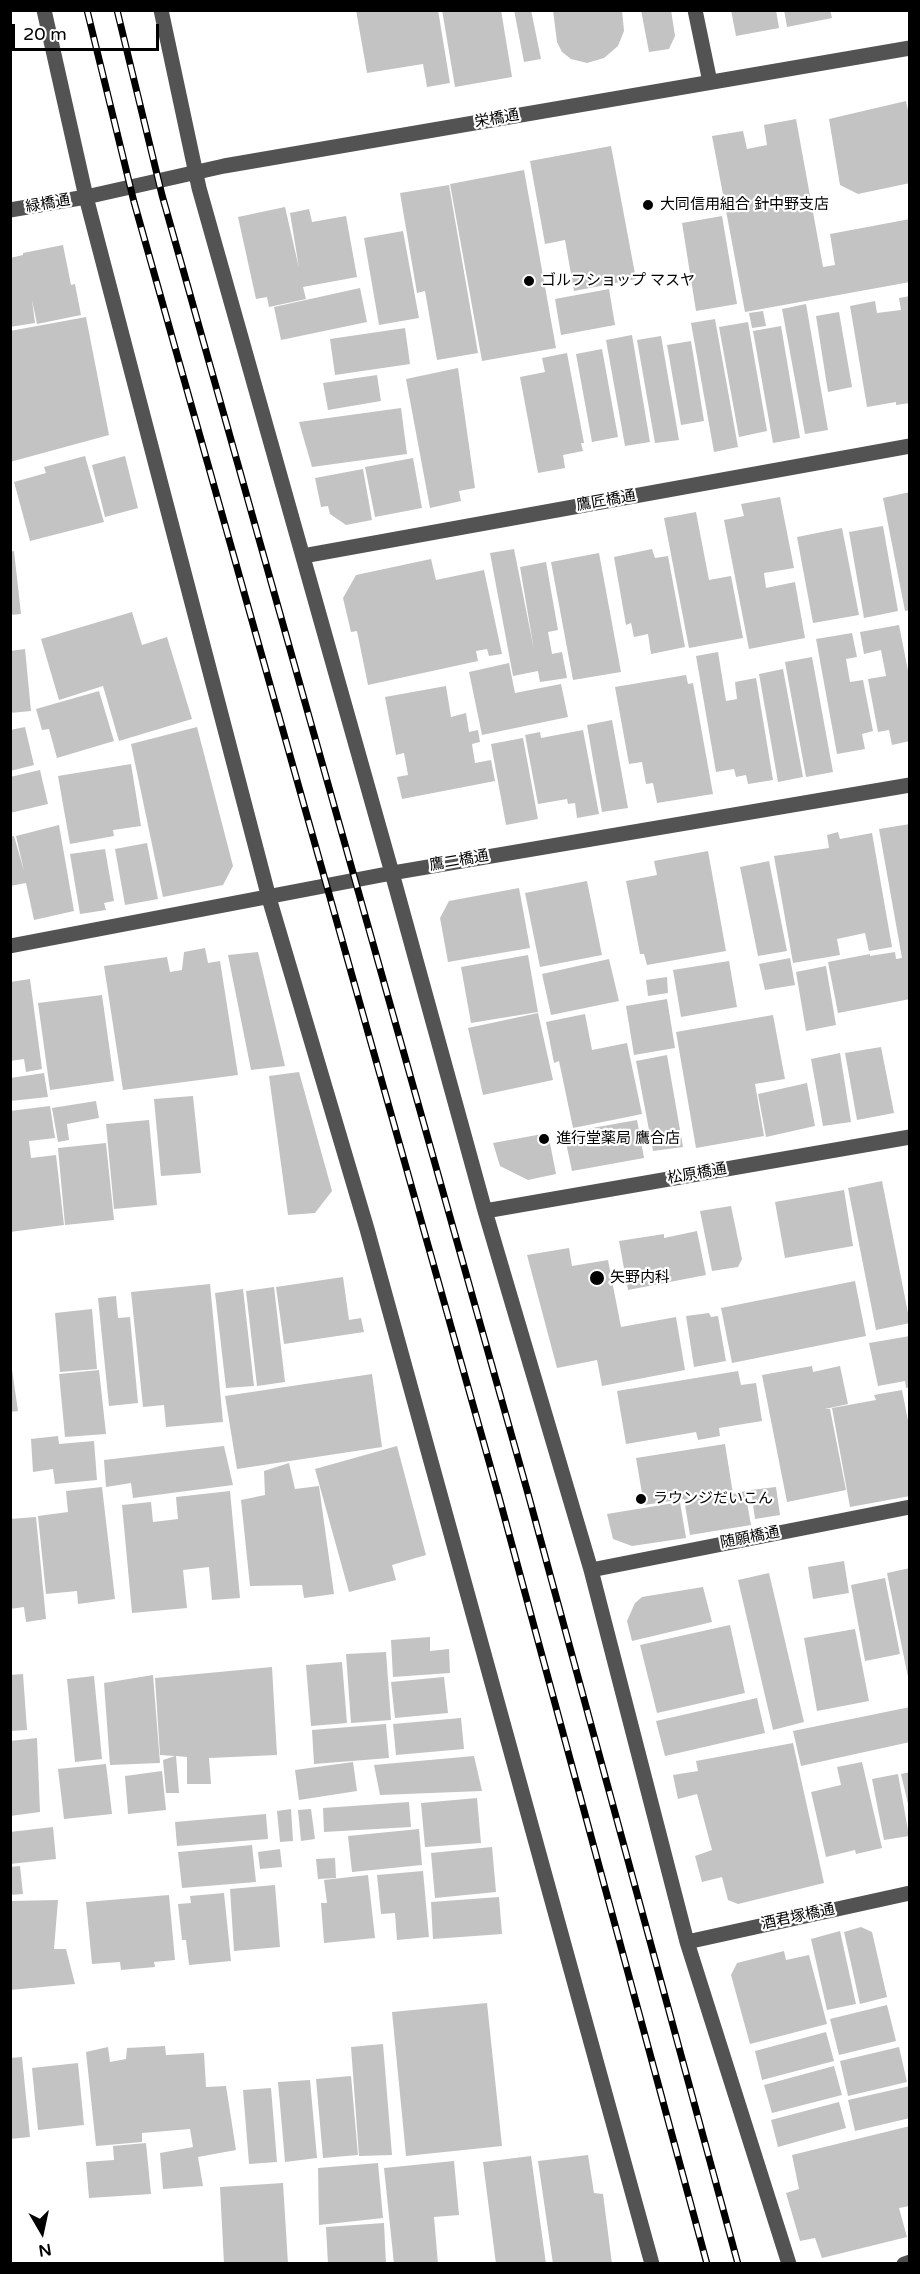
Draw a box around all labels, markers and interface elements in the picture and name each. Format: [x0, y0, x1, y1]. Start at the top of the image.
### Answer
scale bar [15, 12, 162, 50]
text: 20 m [23, 23, 67, 45]
street label: 栄橋通 [473, 106, 521, 132]
street label: 緑橋通 [24, 191, 72, 217]
place label: 大同信用組合 針中野支店 [660, 196, 829, 214]
marker: 大同信用組合 針中野支店 [641, 198, 655, 212]
place label: ゴルフショップ マスヤ [541, 272, 695, 290]
marker: ゴルフショップ マスヤ [522, 274, 536, 288]
street label: 鷹匠橋通 [575, 487, 637, 515]
street label: 鷹二橋通 [428, 847, 490, 875]
place label: 進行堂薬局 鷹合店 [556, 1130, 680, 1148]
marker: 進行堂薬局 鷹合店 [537, 1132, 551, 1146]
street label: 松原橋通 [666, 1160, 728, 1188]
marker: 矢野内科 [588, 1269, 606, 1287]
place label: 矢野内科 [610, 1269, 670, 1287]
place label: ラウンジだいこん [653, 1490, 773, 1508]
marker: ラウンジだいこん [634, 1492, 648, 1506]
street label: 随願橋通 [719, 1523, 781, 1553]
street label: 酒君塚橋通 [759, 1900, 837, 1934]
north arrow [12, 2202, 72, 2262]
text: N [37, 2239, 53, 2261]

